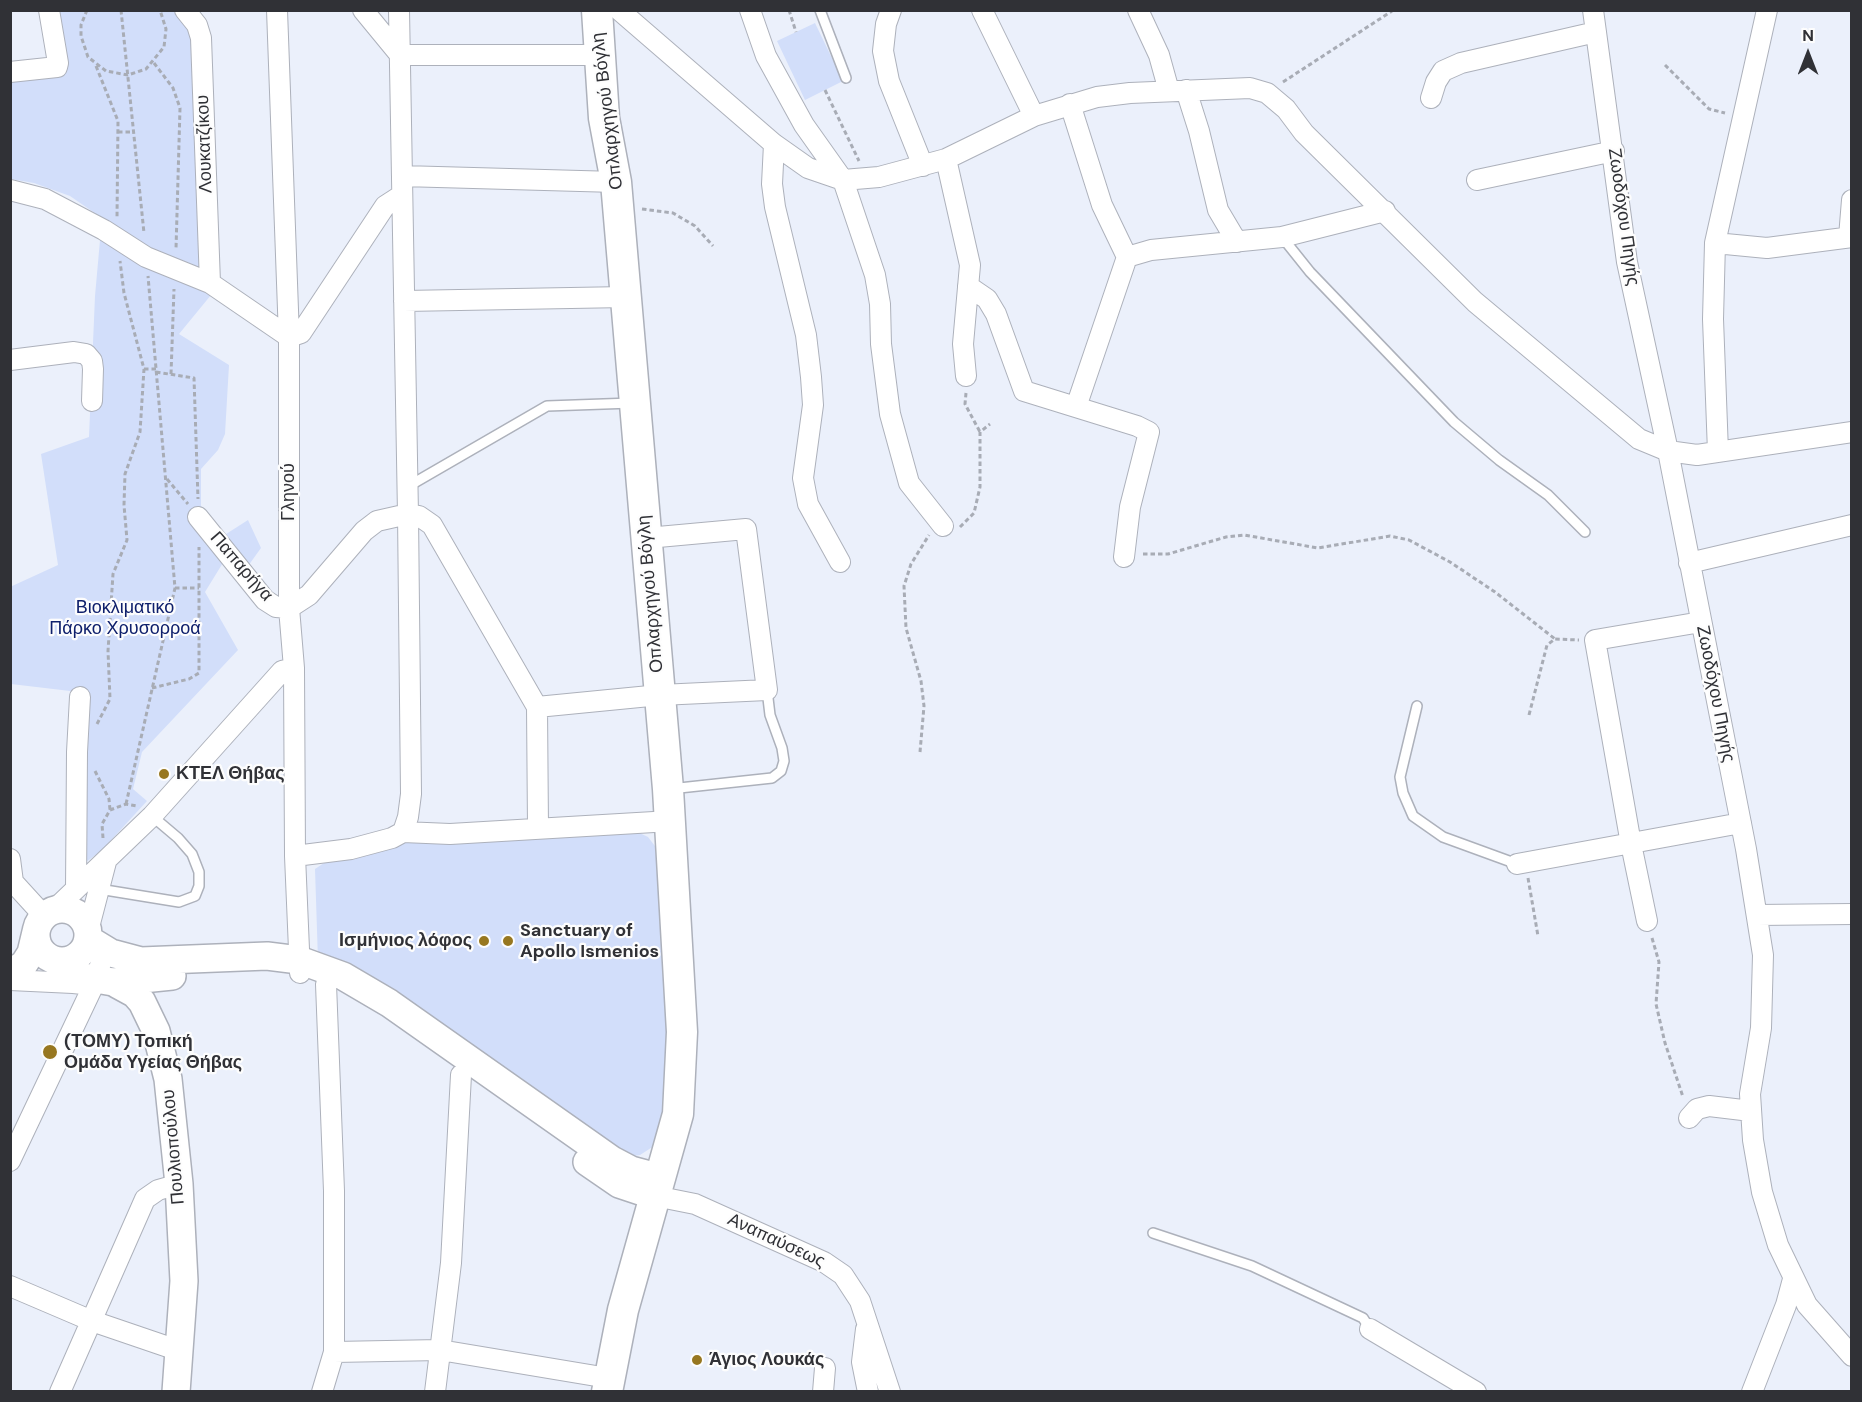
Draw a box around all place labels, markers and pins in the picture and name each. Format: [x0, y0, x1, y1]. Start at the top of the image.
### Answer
place label: ΚΤΕΛ Θήβας [176, 763, 285, 785]
marker: ΚΤΕΛ Θήβας [157, 767, 171, 781]
place label: Sanctuary of Apollo Ismenios [520, 920, 659, 962]
place label: Ισμήνιος λόφος [339, 930, 472, 952]
marker: Ισμήνιος λόφος [477, 934, 491, 948]
marker: Sanctuary of Apollo Ismenios [501, 934, 515, 948]
place label: (ΤΟΜΥ) Τοπική Ομάδα Υγείας Θήβας [64, 1031, 242, 1074]
marker: (ΤΟΜΥ) Τοπική Ομάδα Υγείας Θήβας [41, 1043, 59, 1061]
place label: Άγιος Λουκάς [709, 1349, 824, 1371]
marker: Άγιος Λουκάς [690, 1353, 704, 1367]

